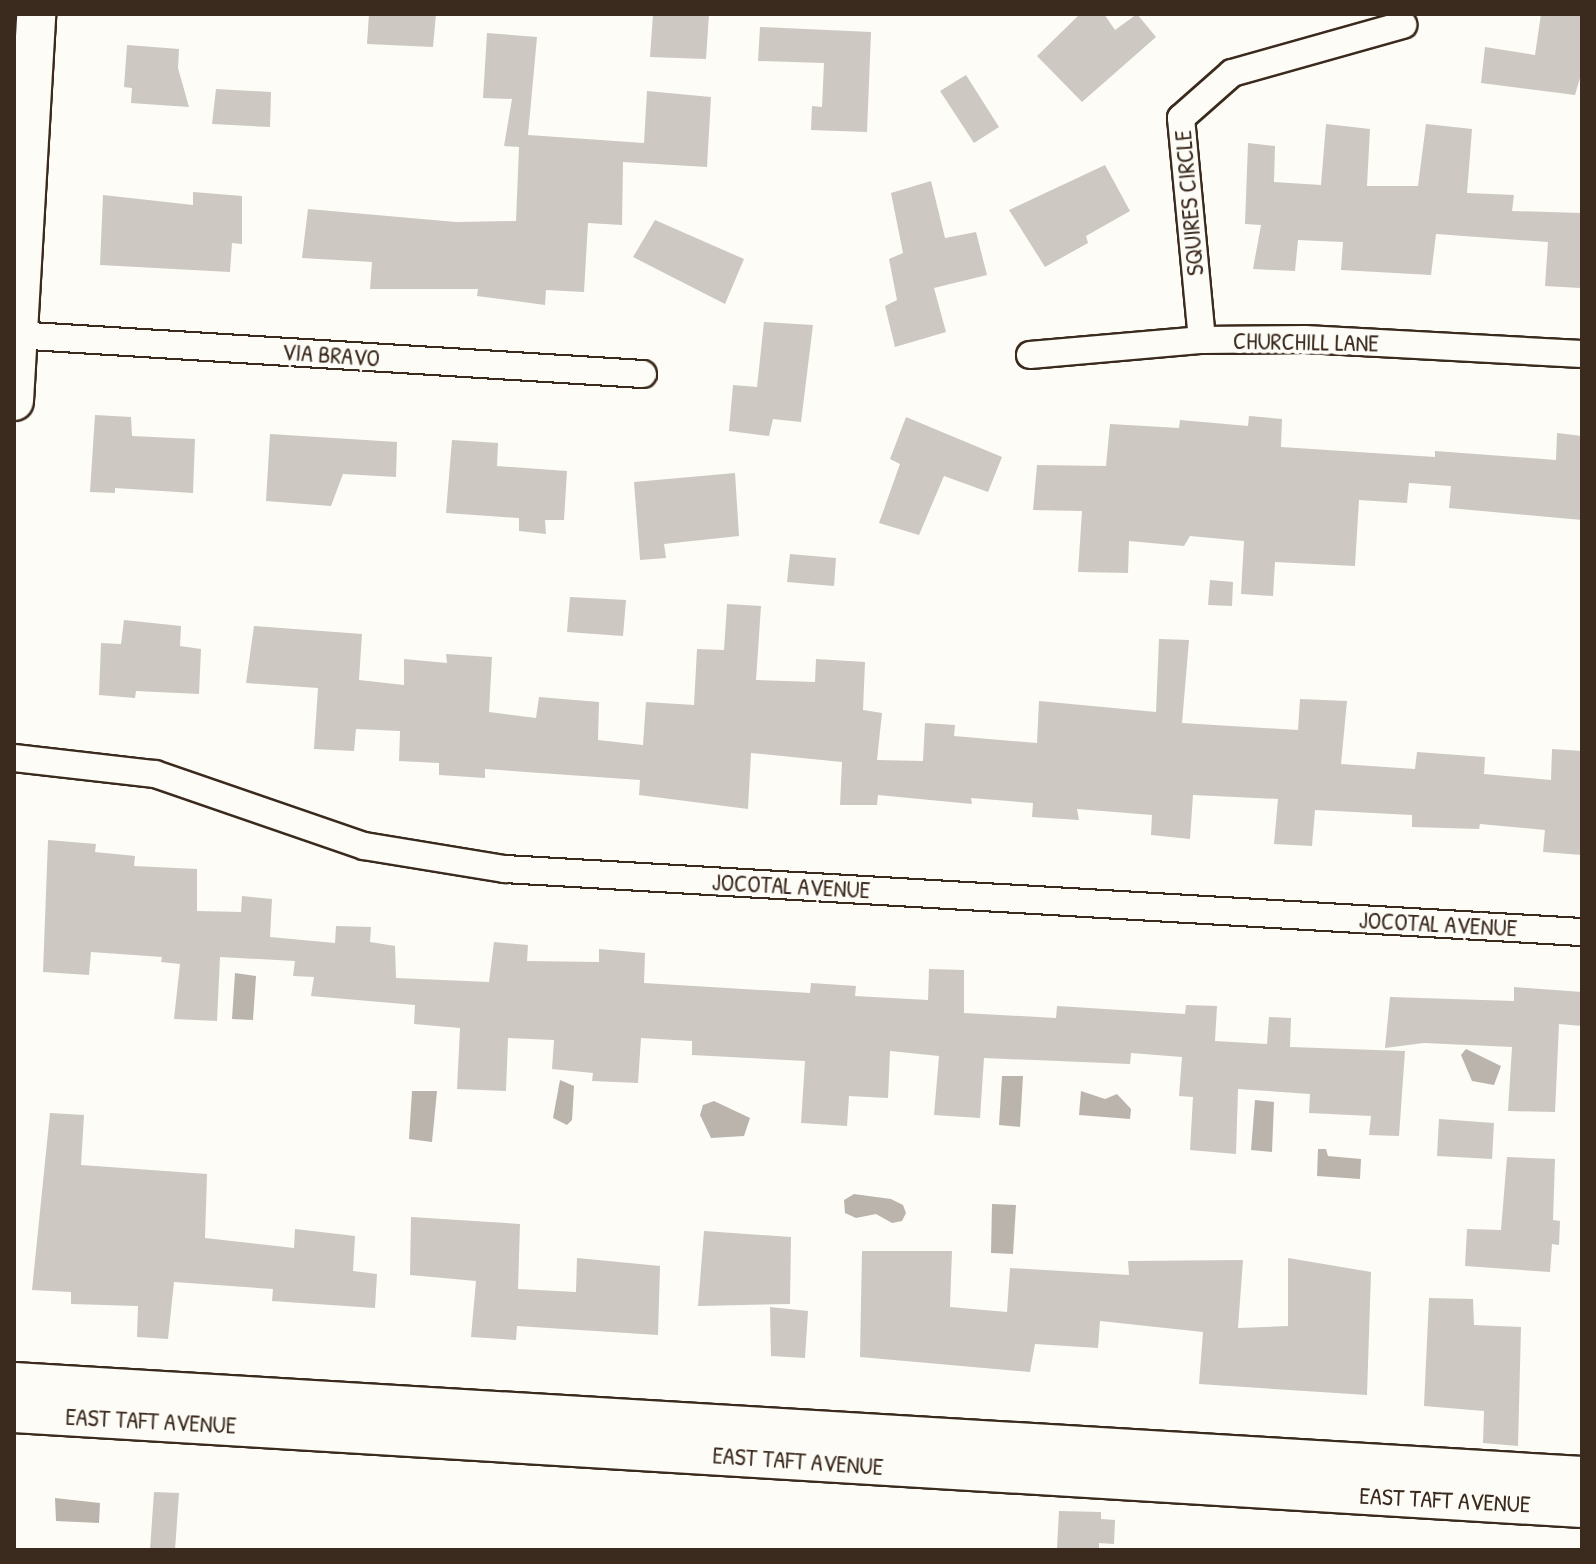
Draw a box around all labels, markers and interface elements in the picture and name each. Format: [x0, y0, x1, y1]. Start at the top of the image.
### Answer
street label: SQUIRES CIRCLE [1168, 129, 1210, 277]
street label: CHURCHILL LANE [1233, 326, 1379, 358]
street label: VIA BRAVO [281, 337, 381, 373]
street label: JOCOTAL AVENUE [711, 867, 871, 905]
street label: JOCOTAL AVENUE [1358, 905, 1518, 943]
street label: EAST TAFT AVENUE [65, 1402, 237, 1440]
street label: EAST TAFT AVENUE [712, 1441, 884, 1481]
street label: EAST TAFT AVENUE [1359, 1481, 1531, 1519]

